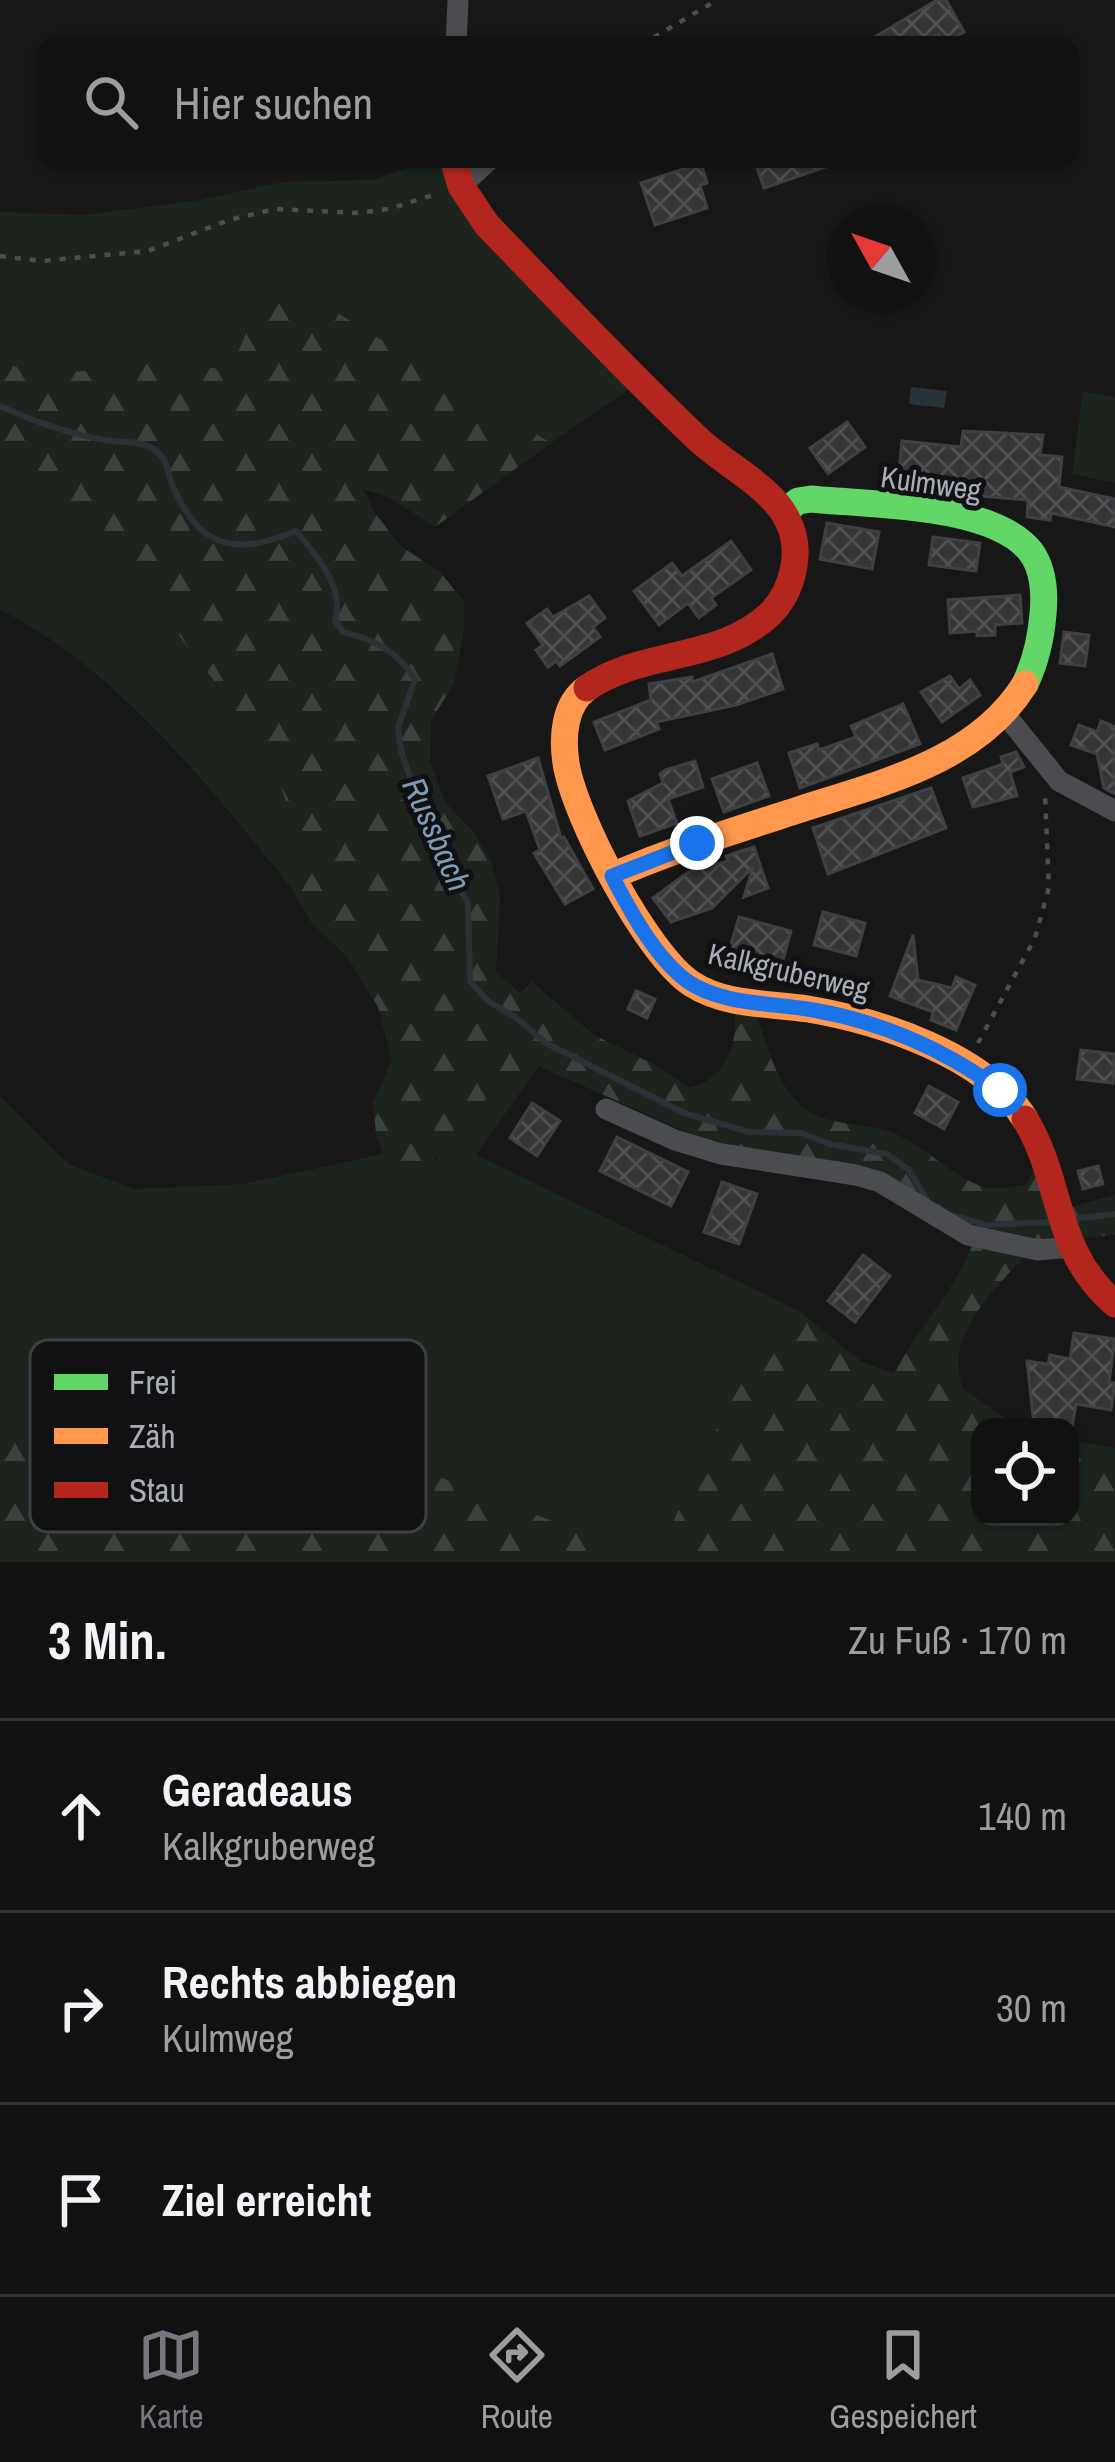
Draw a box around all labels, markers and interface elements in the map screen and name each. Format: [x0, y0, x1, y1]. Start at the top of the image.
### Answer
search box [36, 36, 1079, 168]
icon: search [78, 69, 144, 135]
text: Hier suchen [174, 72, 373, 133]
north arrow [827, 204, 935, 312]
street label: Kulmweg [878, 456, 984, 510]
water label: Russbach [392, 770, 482, 898]
route end [670, 816, 724, 870]
street label: Kalkgruberweg [705, 933, 874, 1009]
route start [973, 1063, 1027, 1117]
legend [30, 1340, 426, 1532]
text: Frei [129, 1360, 177, 1404]
text: Zäh [129, 1414, 176, 1458]
map controls [971, 1418, 1079, 1526]
button: locate [971, 1418, 1079, 1526]
text: Stau [129, 1468, 185, 1512]
text: 3 Min. [48, 1606, 167, 1675]
text: Zu Fuß · 170 m [848, 1614, 1067, 1666]
text: Geradeaus [162, 1759, 353, 1820]
icon: ahead [48, 1783, 114, 1849]
text: 140 m [978, 1790, 1067, 1842]
text: Kalkgruberweg [162, 1820, 375, 1872]
text: Rechts abbiegen [162, 1951, 457, 2012]
icon: right [48, 1975, 114, 2041]
text: 30 m [996, 1982, 1067, 2034]
text: Kulmweg [162, 2012, 294, 2064]
icon: arrive [48, 2167, 114, 2233]
text: Ziel erreicht [162, 2169, 371, 2230]
tab: Karte [138, 2322, 204, 2438]
tab: Route [481, 2322, 553, 2438]
tab: Gespeichert [829, 2322, 977, 2438]

